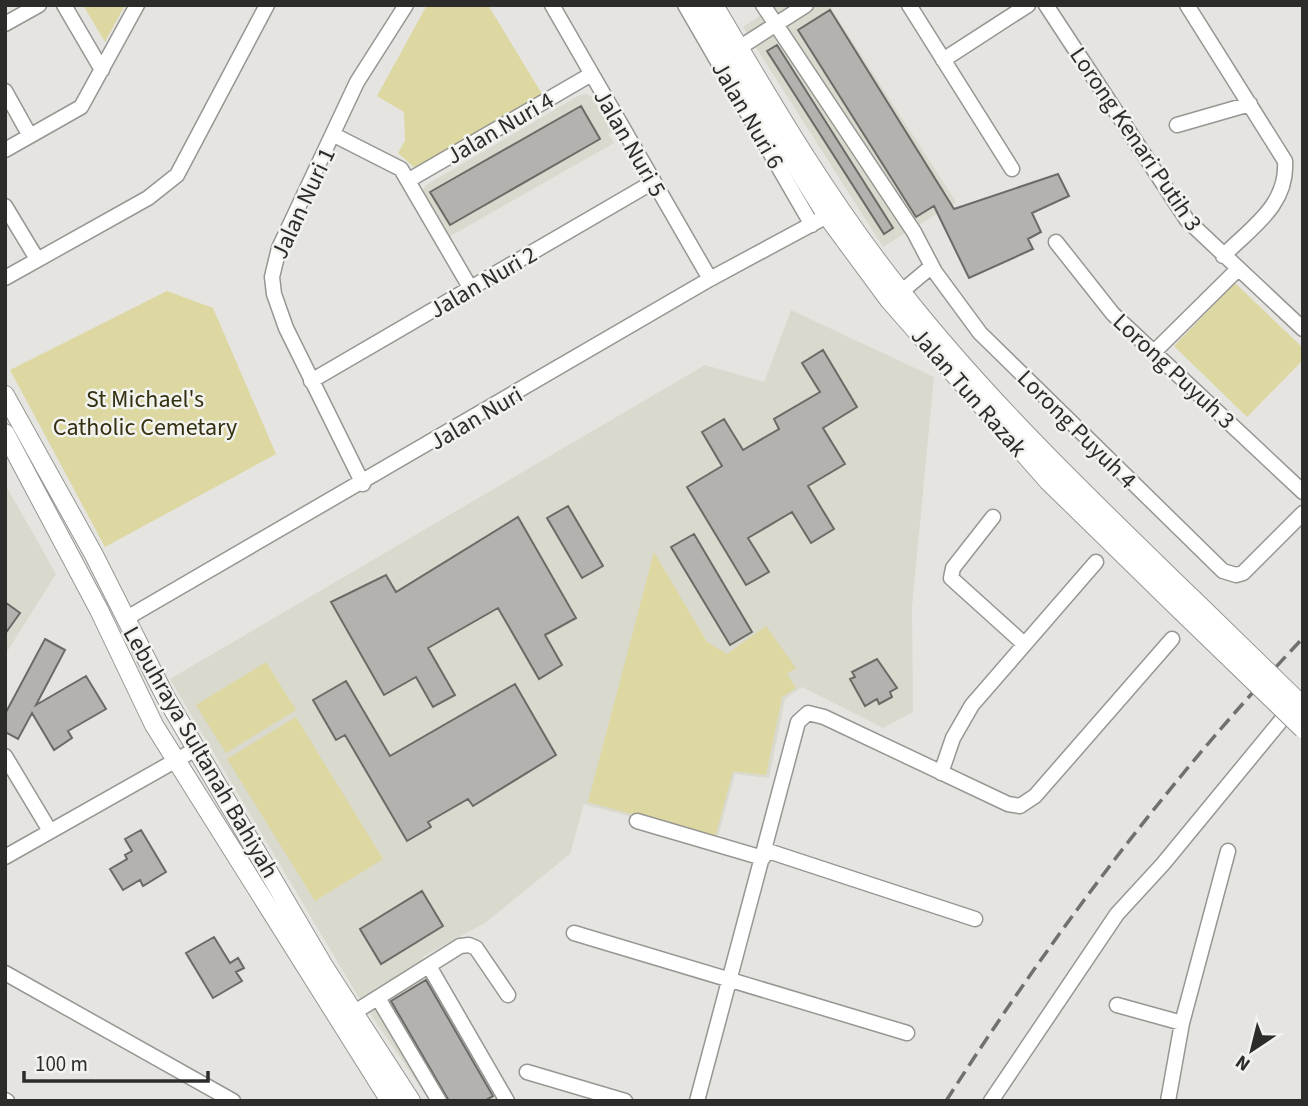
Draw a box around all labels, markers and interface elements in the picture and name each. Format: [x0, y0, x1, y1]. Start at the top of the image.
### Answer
street label: Lorong Kenari Putih 3 [1061, 40, 1210, 239]
street label: Jalan Nuri 6 [703, 55, 793, 176]
street label: Jalan Nuri 4 [440, 83, 561, 173]
street label: Jalan Nuri 5 [585, 83, 675, 204]
street label: Jalan Nuri 1 [262, 142, 345, 265]
street label: Jalan Nuri 2 [423, 237, 544, 327]
street label: Lorong Puyuh 3 [1105, 305, 1243, 437]
street label: Jalan Tun Razak [902, 320, 1035, 465]
street label: Lorong Puyuh 4 [1009, 362, 1144, 497]
street label: Jalan Nuri [423, 378, 529, 459]
park label: St Michael's Catholic Cemetary [53, 382, 237, 445]
street label: Lebuhraya Sultanah Bahiyah [114, 620, 287, 885]
north arrow [1217, 1015, 1287, 1085]
scale bar [24, 1040, 208, 1084]
text: N [1230, 1048, 1256, 1077]
text: 100 m [35, 1049, 88, 1079]

